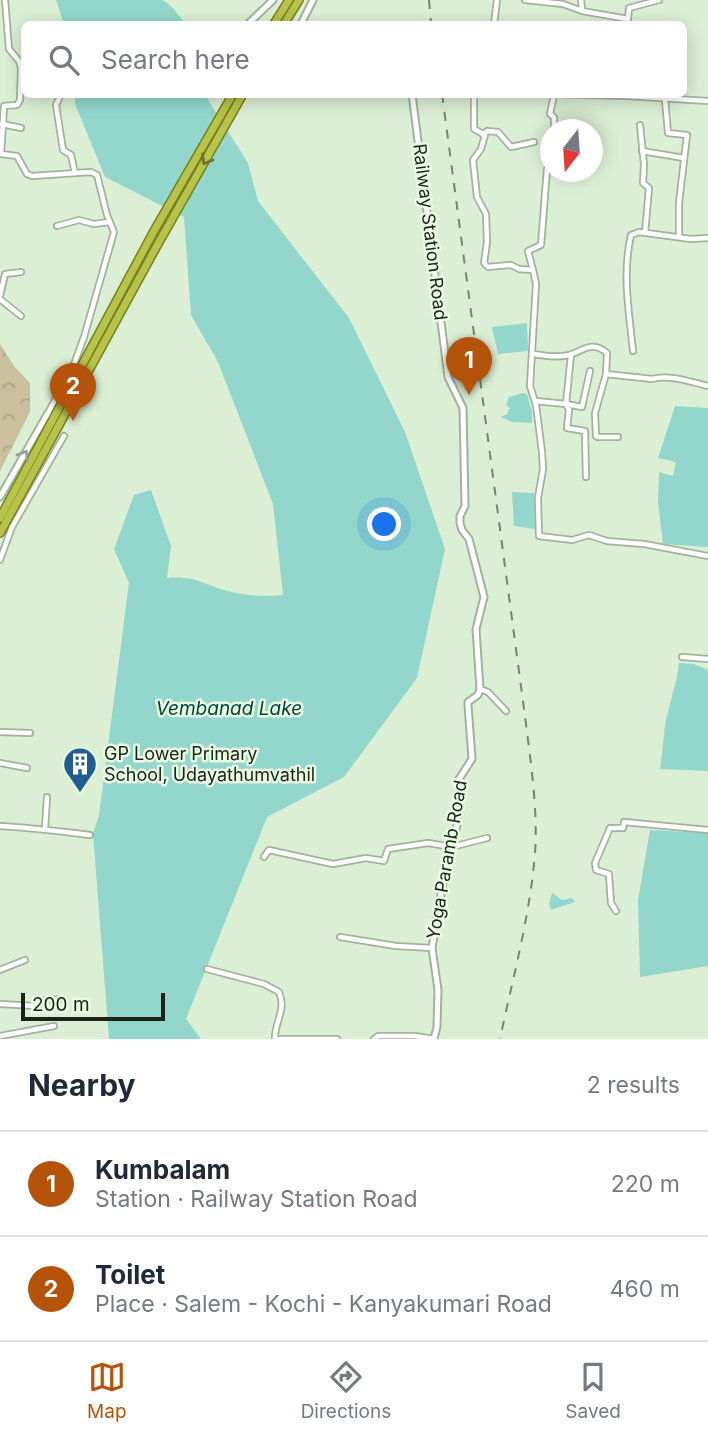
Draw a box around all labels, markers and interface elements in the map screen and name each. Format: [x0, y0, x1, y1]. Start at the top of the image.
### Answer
search box [21, 21, 687, 98]
icon: search [45, 41, 83, 79]
text: Search here [101, 44, 250, 75]
north arrow [540, 119, 603, 182]
street label: Railway Station Road [409, 142, 452, 321]
one-way arrow [201, 152, 214, 165]
pin: 1 [446, 337, 492, 395]
pin: 2 [50, 363, 96, 421]
one-way arrow [16, 450, 29, 463]
your location [367, 507, 401, 541]
water label: Vembanad Lake [156, 697, 302, 720]
place label: GP Lower Primary School, Udayathumvathil [104, 743, 315, 785]
building icon: GP Lower Primary School, Udayathumvathil [61, 745, 99, 794]
street label: Yoga Paramb Road [422, 779, 471, 941]
scale bar [21, 990, 164, 1022]
text: 200 m [32, 993, 90, 1016]
text: Nearby [28, 1067, 136, 1103]
text: 2 results [587, 1071, 680, 1099]
text: Kumbalam [95, 1154, 230, 1185]
text: 1 [46, 1170, 56, 1198]
text: 220 m [611, 1170, 680, 1198]
text: Station · Railway Station Road [95, 1185, 418, 1213]
text: Toilet [95, 1259, 165, 1290]
text: 2 [44, 1275, 58, 1303]
text: 460 m [610, 1275, 680, 1303]
text: Place · Salem - Kochi - Kanyakumari Road [95, 1290, 552, 1318]
tab: Map [87, 1358, 127, 1423]
tab: Directions [301, 1358, 391, 1423]
tab: Saved [565, 1358, 621, 1423]

